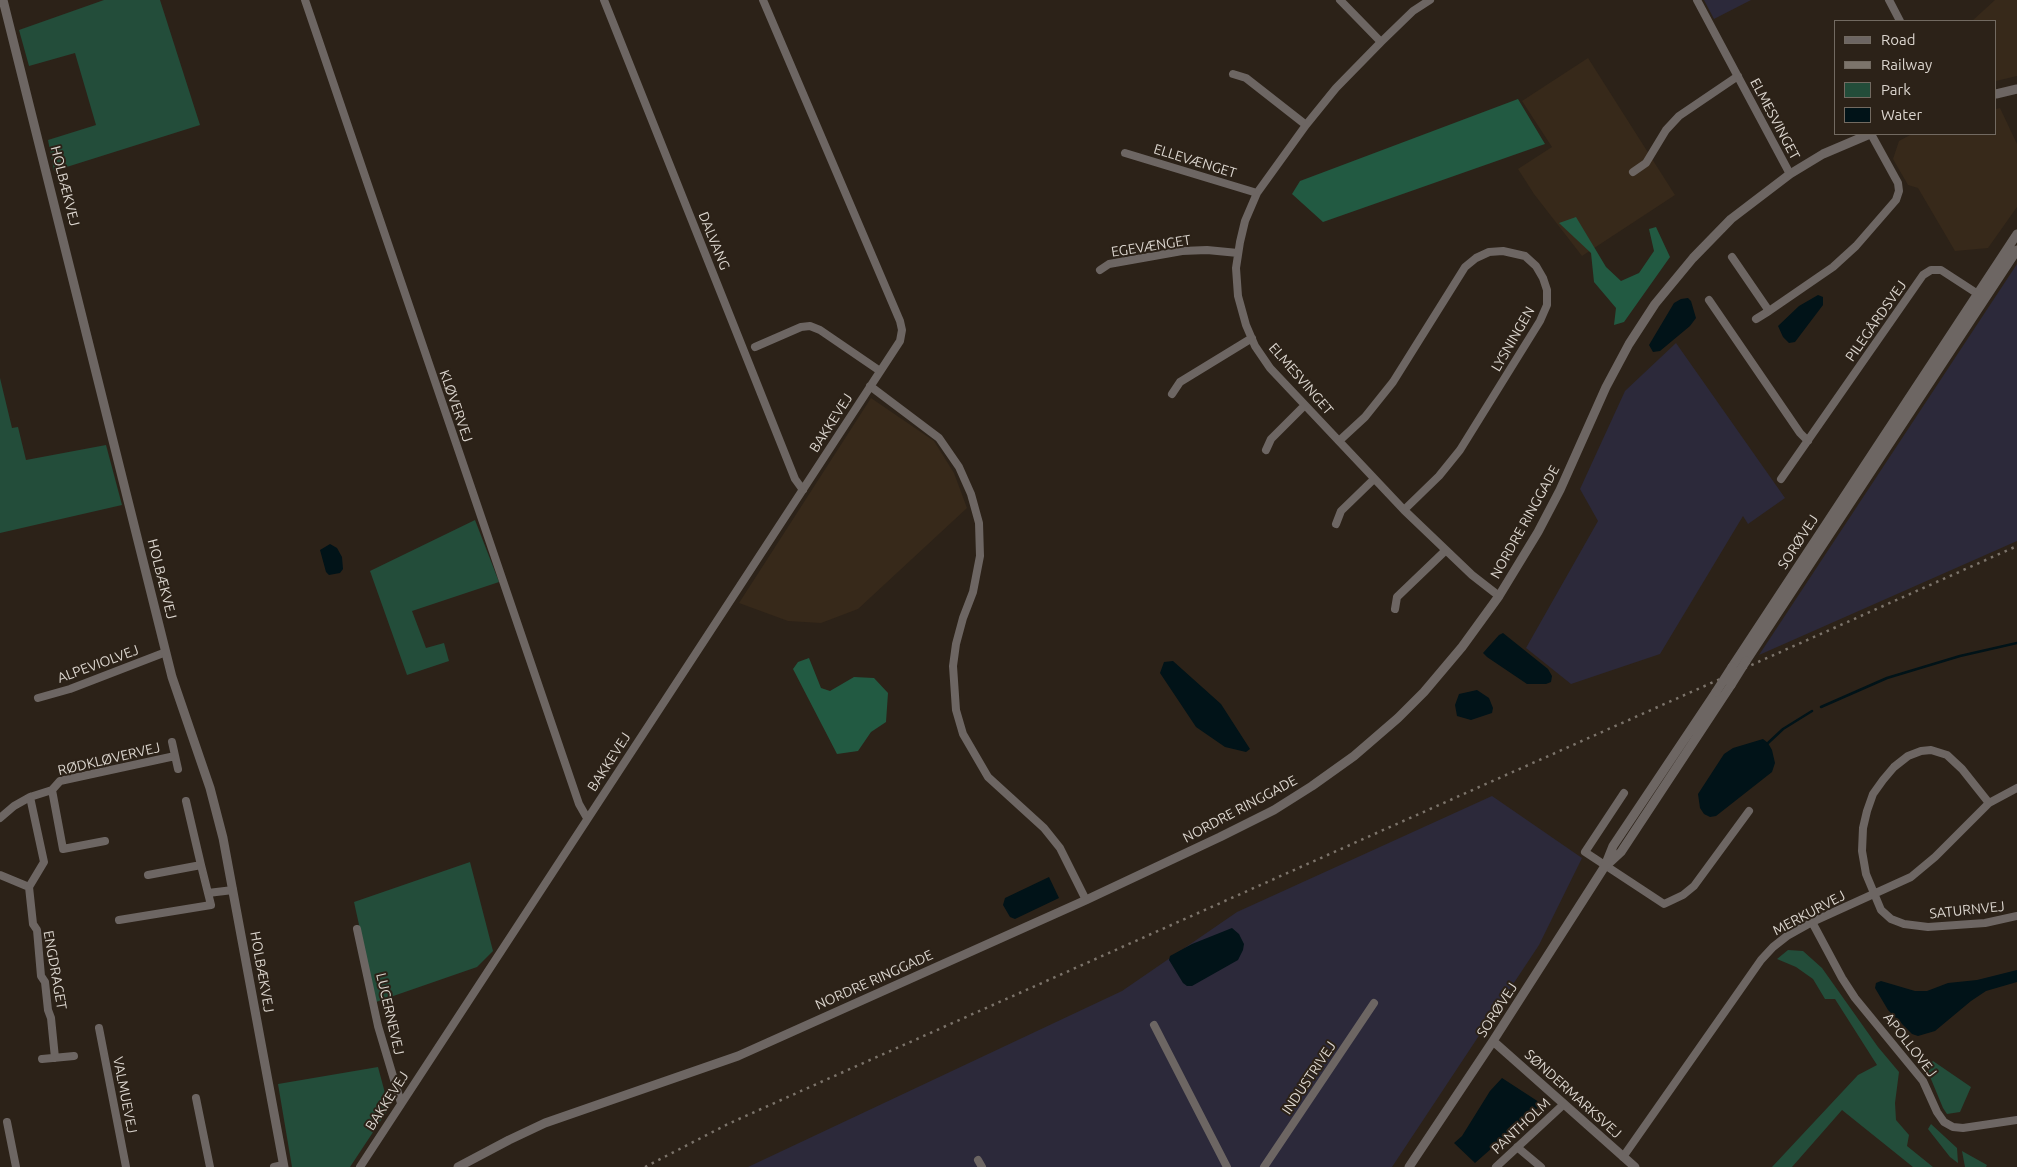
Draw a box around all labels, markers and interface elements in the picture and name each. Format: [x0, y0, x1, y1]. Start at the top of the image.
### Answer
legend [1834, 20, 1997, 135]
text: Road [1881, 31, 1916, 48]
text: Railway [1881, 56, 1932, 73]
street label: ELMESVINGET [1747, 75, 1803, 163]
text: Park [1881, 81, 1911, 98]
text: Water [1881, 106, 1922, 123]
street label: ELLEVÆNGET [1152, 140, 1238, 182]
street label: HOLBÆKVEJ [47, 144, 83, 228]
street label: DALVANG [695, 209, 733, 273]
street label: EGEVÆNGET [1110, 231, 1192, 261]
street label: PILEGÅRDSVEJ [1842, 277, 1910, 365]
street label: LYSNINGEN [1488, 304, 1538, 374]
street label: ELMESVINGET [1265, 340, 1337, 418]
street label: KLØVERVEJ [436, 368, 476, 444]
street label: BAKKEVEJ [806, 390, 856, 456]
street label: NORDRE RINGGADE [1487, 462, 1563, 582]
street label: SORØVEJ [1774, 512, 1822, 572]
street label: HOLBÆKVEJ [144, 537, 180, 621]
street label: ALPEVIOLVEJ [55, 641, 141, 687]
street label: BAKKEVEJ [584, 729, 634, 795]
street label: RØDKLØVERVEJ [56, 739, 162, 779]
street label: NORDRE RINGGADE [1180, 772, 1300, 846]
street label: MERKURVEJ [1770, 887, 1848, 939]
street label: SATURNVEJ [1929, 898, 2005, 922]
street label: ENGDRAGET [40, 929, 70, 1011]
street label: HOLBÆKVEJ [247, 930, 277, 1014]
street label: NORDRE RINGGADE [813, 946, 935, 1014]
street label: LUCERNEVEJ [372, 971, 408, 1057]
street label: SORØVEJ [1473, 980, 1521, 1040]
street label: APOLLOVEJ [1880, 1010, 1940, 1080]
street label: INDUSTRIVEJ [1278, 1038, 1340, 1118]
street label: SØNDERMARKSVEJ [1521, 1046, 1625, 1142]
street label: VALMUEVEJ [109, 1055, 141, 1135]
street label: BAKKEVEJ [362, 1068, 412, 1134]
street label: PANTHOLM [1488, 1094, 1554, 1158]

